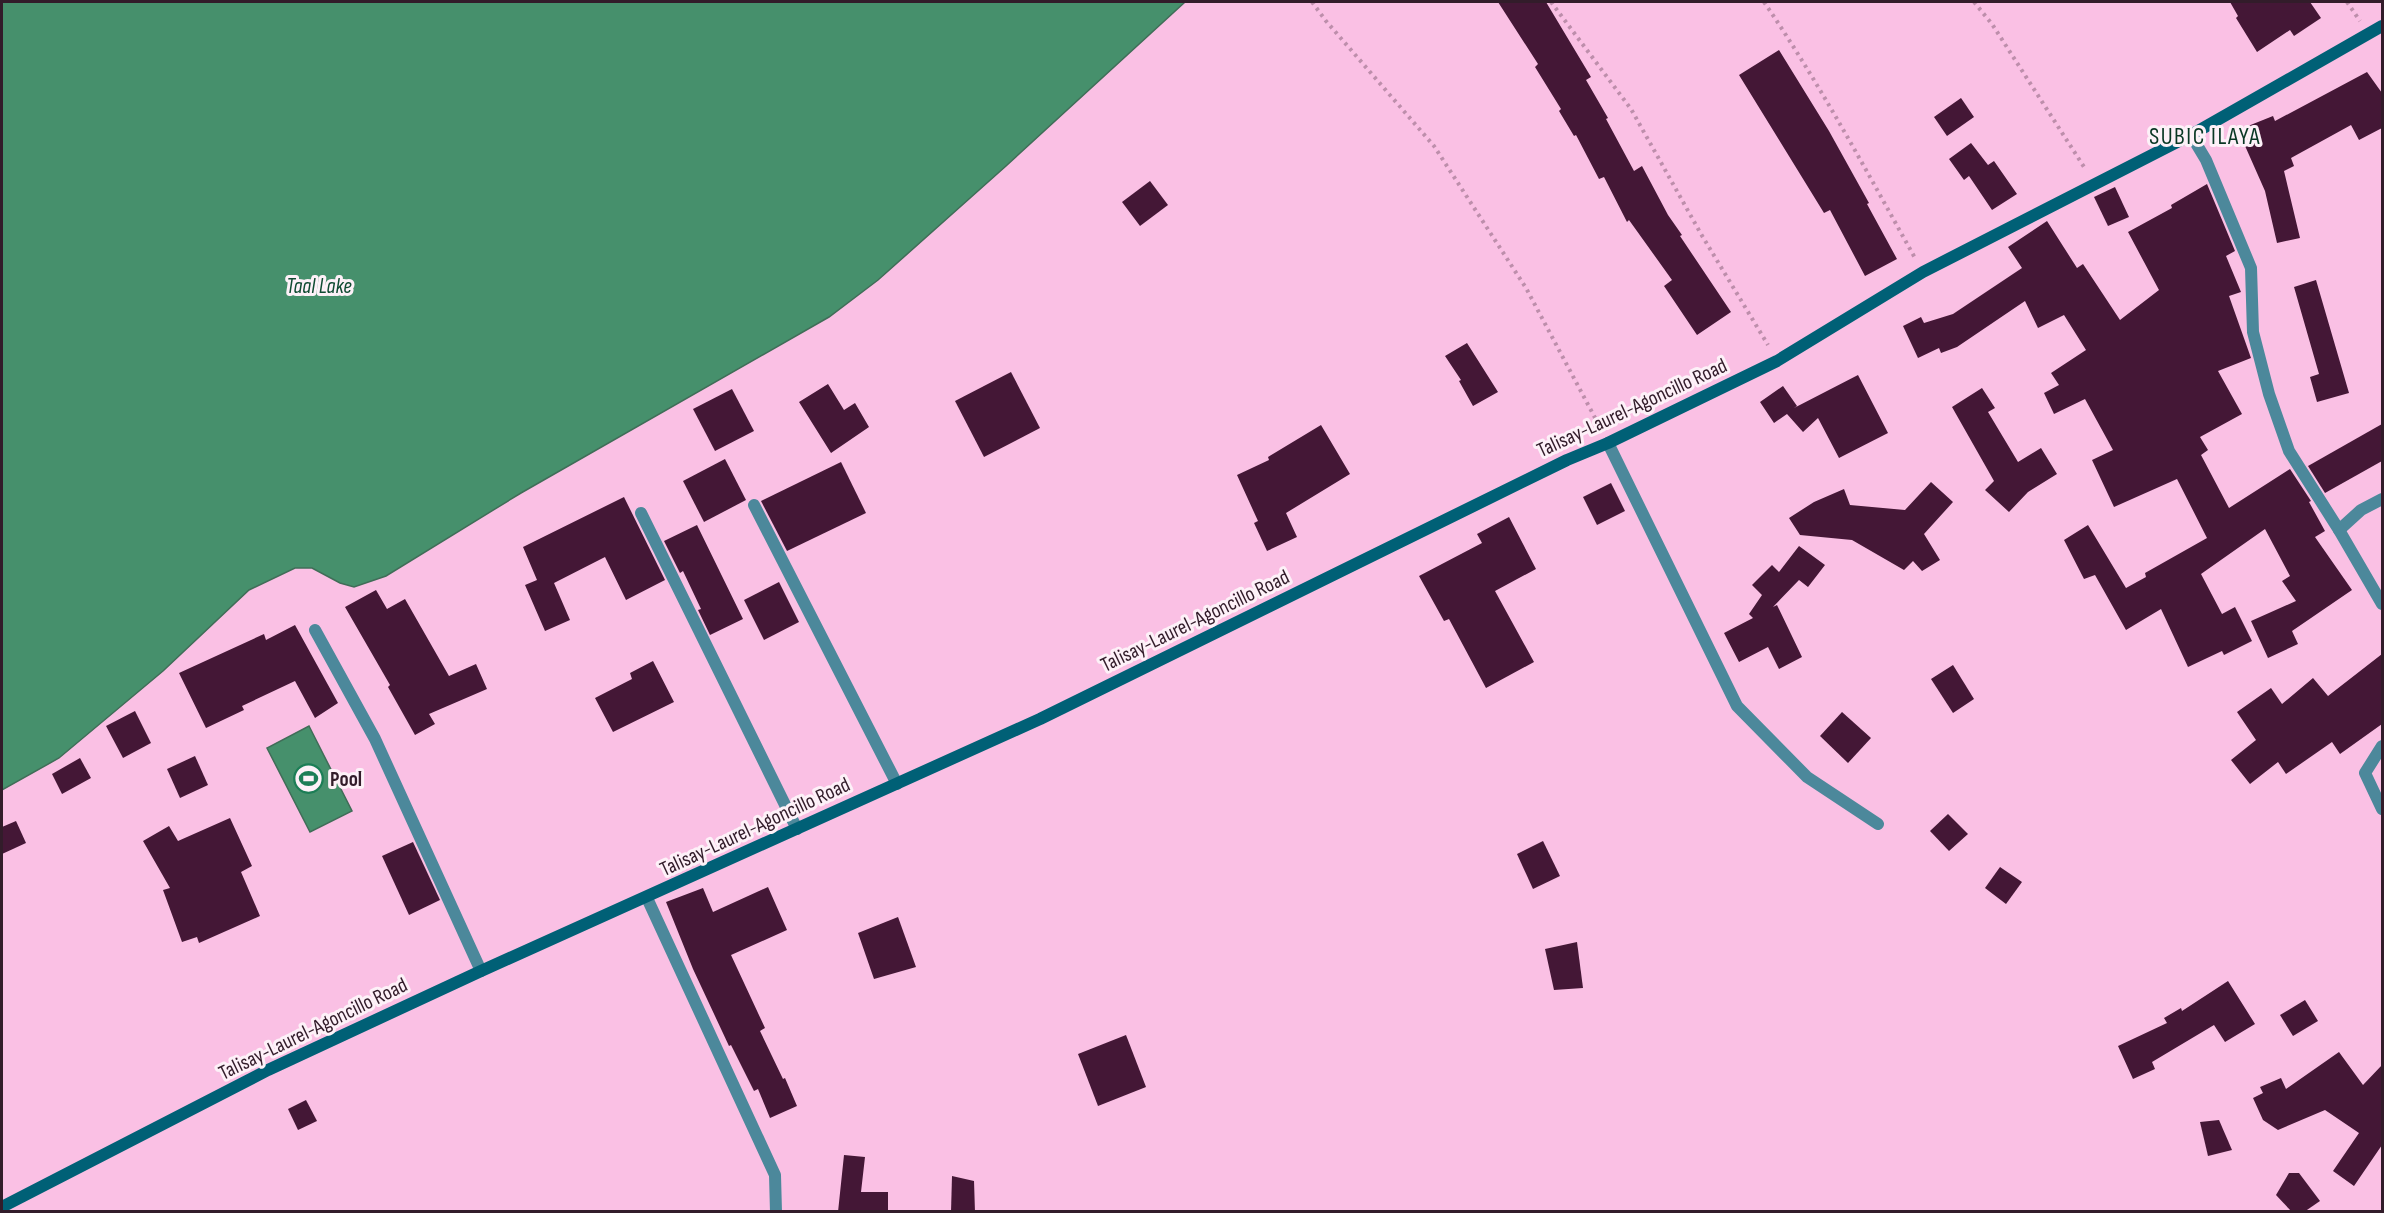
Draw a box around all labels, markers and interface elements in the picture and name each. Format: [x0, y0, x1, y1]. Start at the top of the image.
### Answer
district label: SUBIC ILAYA [2149, 122, 2261, 151]
water label: Taal Lake [286, 273, 352, 300]
street label: Talisay-Laurel-Agoncillo Road [1533, 353, 1731, 463]
street label: Talisay-Laurel-Agoncillo Road [1097, 564, 1293, 678]
sports icon: Pool [293, 763, 325, 795]
place label: Pool [330, 767, 362, 792]
street label: Talisay-Laurel-Agoncillo Road [656, 772, 854, 882]
street label: Talisay-Laurel-Agoncillo Road [215, 972, 411, 1086]

